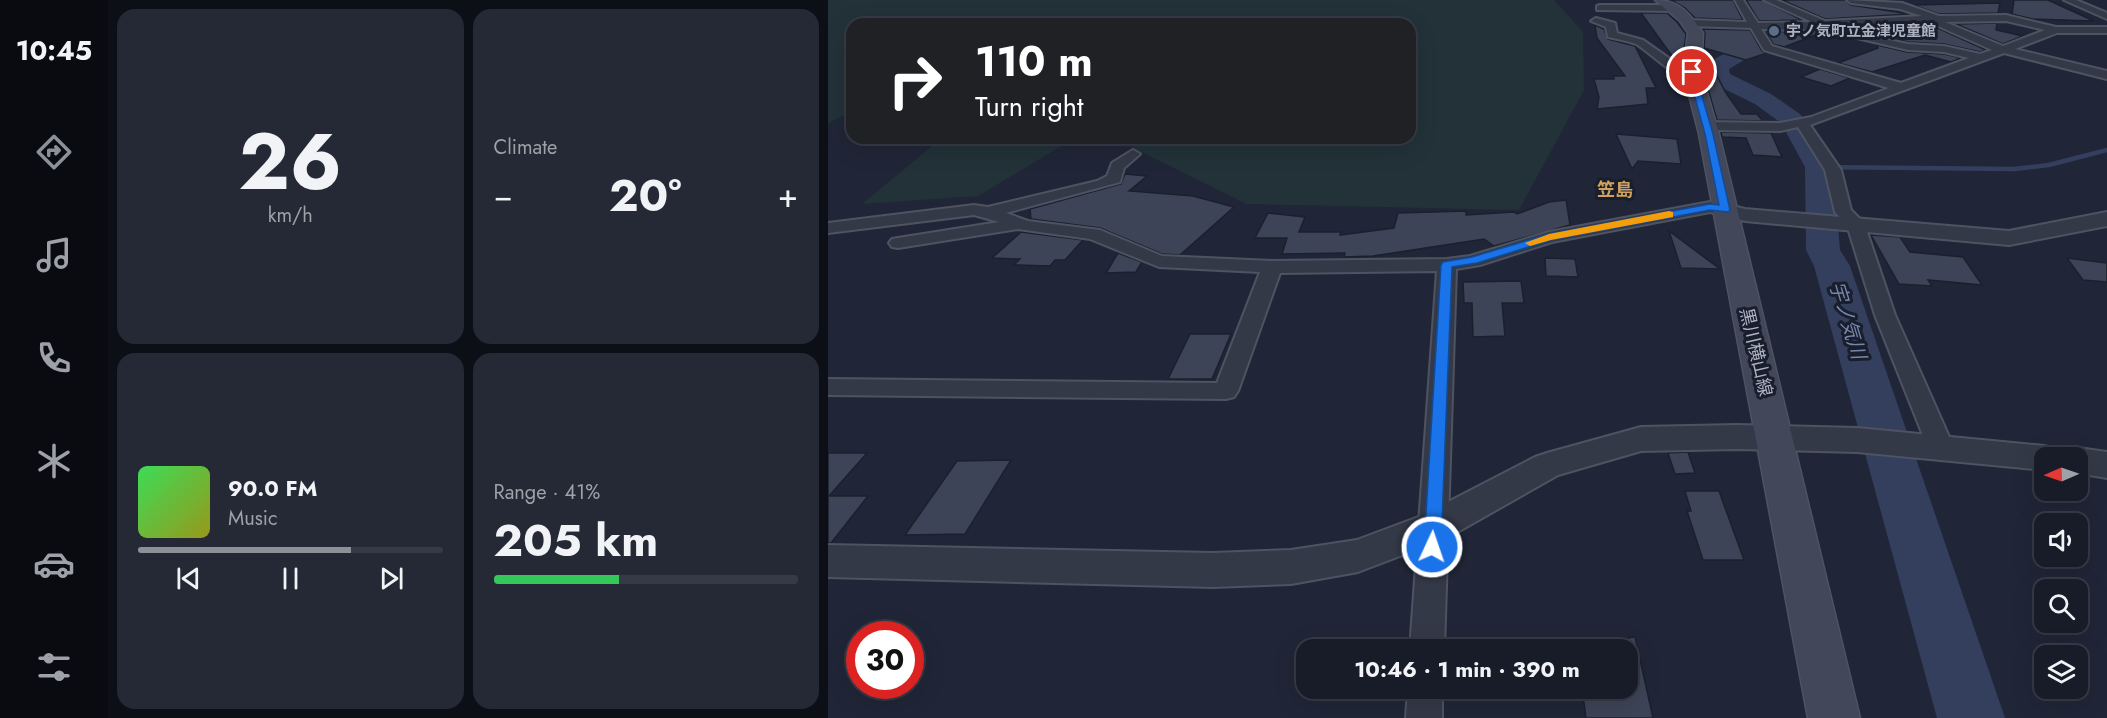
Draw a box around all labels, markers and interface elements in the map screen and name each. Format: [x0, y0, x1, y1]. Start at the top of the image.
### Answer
place label: 宇ノ気町立金津児童館 [1786, 20, 1936, 42]
marker: 宇ノ気町立金津児童館 [1767, 24, 1781, 38]
text: 10:45 [16, 31, 92, 70]
text: 110 m [975, 31, 1093, 92]
icon: right [876, 42, 954, 120]
pin [1666, 46, 1717, 97]
icon: arrive [1675, 55, 1708, 88]
text: Turn right [975, 87, 1083, 126]
text: 26 [239, 106, 342, 218]
icon: directions [33, 131, 75, 173]
text: Climate [494, 133, 557, 162]
text: 20° [609, 163, 682, 228]
text: − [494, 172, 513, 219]
text: + [778, 172, 798, 219]
district label: 笠島 [1597, 177, 1633, 203]
text: km/h [268, 201, 313, 230]
icon: music [33, 234, 75, 276]
water label: 宇ノ気川 [1822, 278, 1874, 365]
street label: 黒川横山線 [1733, 305, 1779, 399]
icon: phone [33, 337, 75, 379]
icon: climate [33, 440, 75, 482]
north arrow [2034, 447, 2088, 501]
map controls [2034, 447, 2088, 699]
text: 90.0 FM [228, 472, 317, 504]
text: Range · 41% [494, 478, 600, 507]
text: Music [228, 504, 278, 533]
text: 205 km [494, 508, 658, 573]
button: sound [2034, 513, 2088, 567]
position arrow [1400, 515, 1464, 579]
icon: car [33, 543, 75, 585]
icon: previous [172, 562, 205, 595]
icon: pause [274, 562, 307, 595]
icon: next [375, 562, 408, 595]
button: search [2034, 579, 2088, 633]
speed limit sign: 30 [846, 621, 924, 699]
button: layers [2034, 645, 2088, 699]
icon: filters [33, 646, 75, 688]
text: 10:46 · 1 min · 390 m [1354, 653, 1580, 685]

